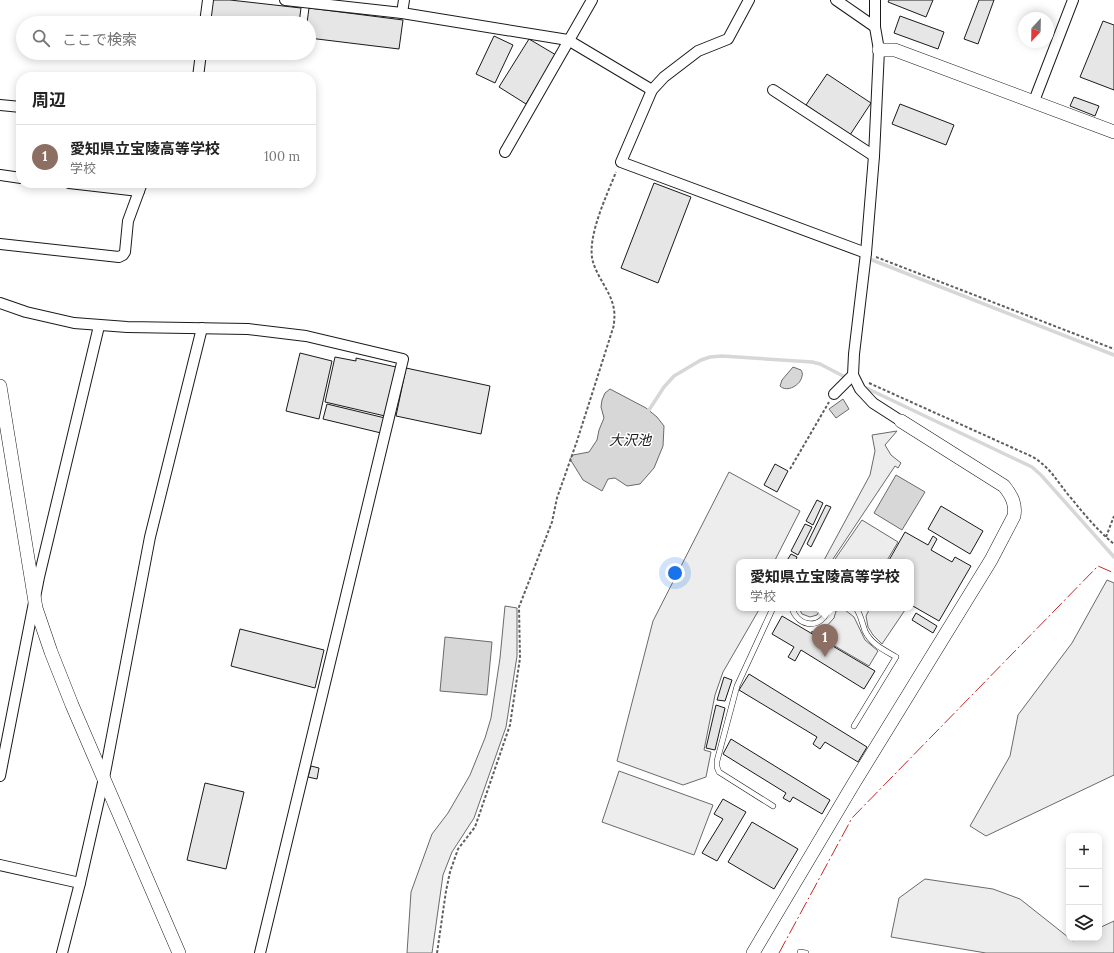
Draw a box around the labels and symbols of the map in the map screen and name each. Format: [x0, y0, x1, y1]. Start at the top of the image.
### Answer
north arrow [1018, 12, 1054, 48]
water label: 大沢池 [609, 431, 653, 449]
your location [665, 563, 685, 583]
pin: 1 [812, 624, 838, 657]

